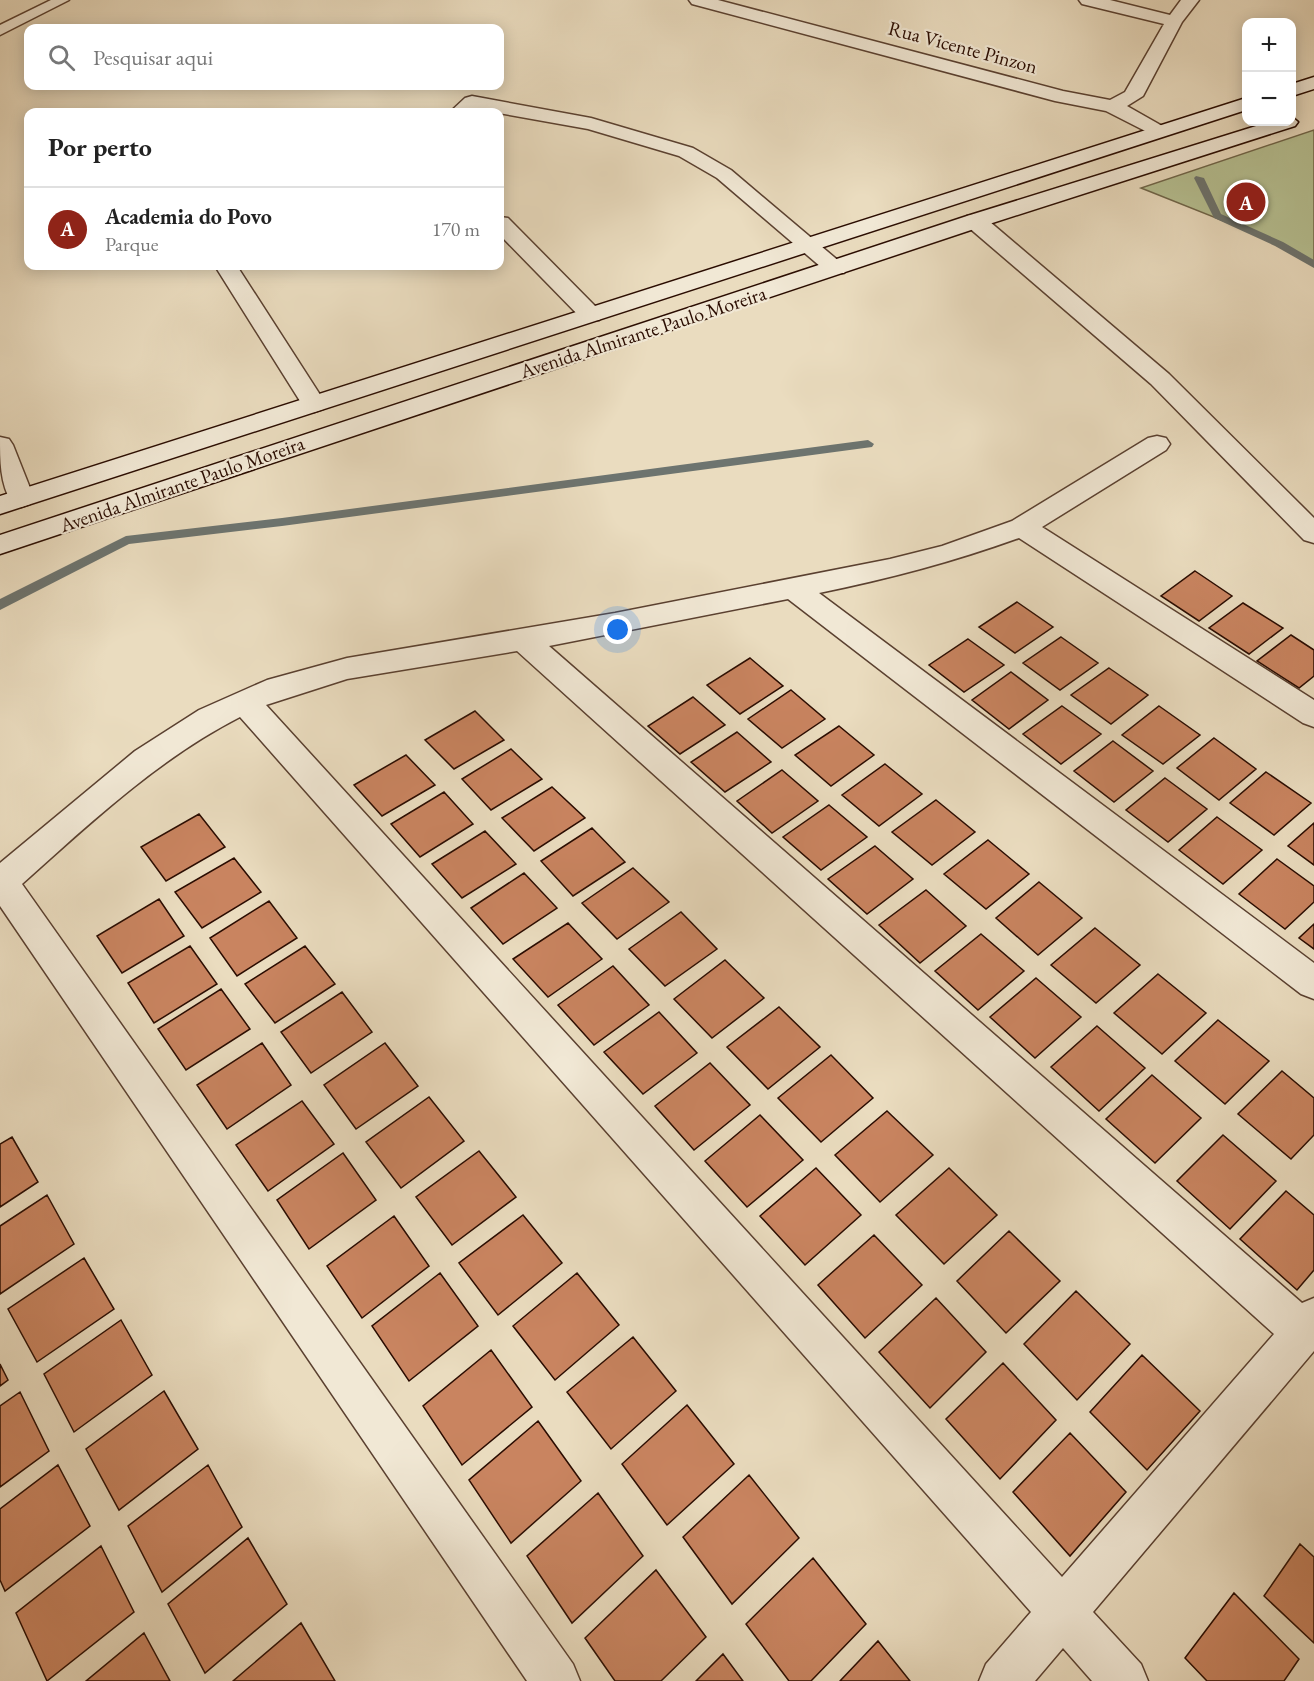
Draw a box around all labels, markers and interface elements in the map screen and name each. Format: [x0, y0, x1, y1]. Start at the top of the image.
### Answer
street label: Rua Vicente Pinzon [886, 15, 1041, 80]
map controls [1242, 18, 1296, 126]
button: + [1242, 18, 1296, 72]
search box [24, 24, 504, 90]
icon: search [45, 41, 78, 74]
text: Pesquisar aqui [93, 43, 213, 72]
button: − [1242, 72, 1296, 126]
text: Por perto [48, 130, 152, 164]
pin: A [1226, 180, 1266, 224]
text: Academia do Povo [105, 202, 272, 231]
text: A [60, 216, 75, 242]
text: 170 m [432, 216, 480, 242]
text: Parque [105, 231, 158, 257]
street label: Avenida Almirante Paulo Moreira [516, 280, 769, 384]
street label: Avenida Almirante Paulo Moreira [55, 430, 308, 538]
your location [603, 615, 632, 644]

